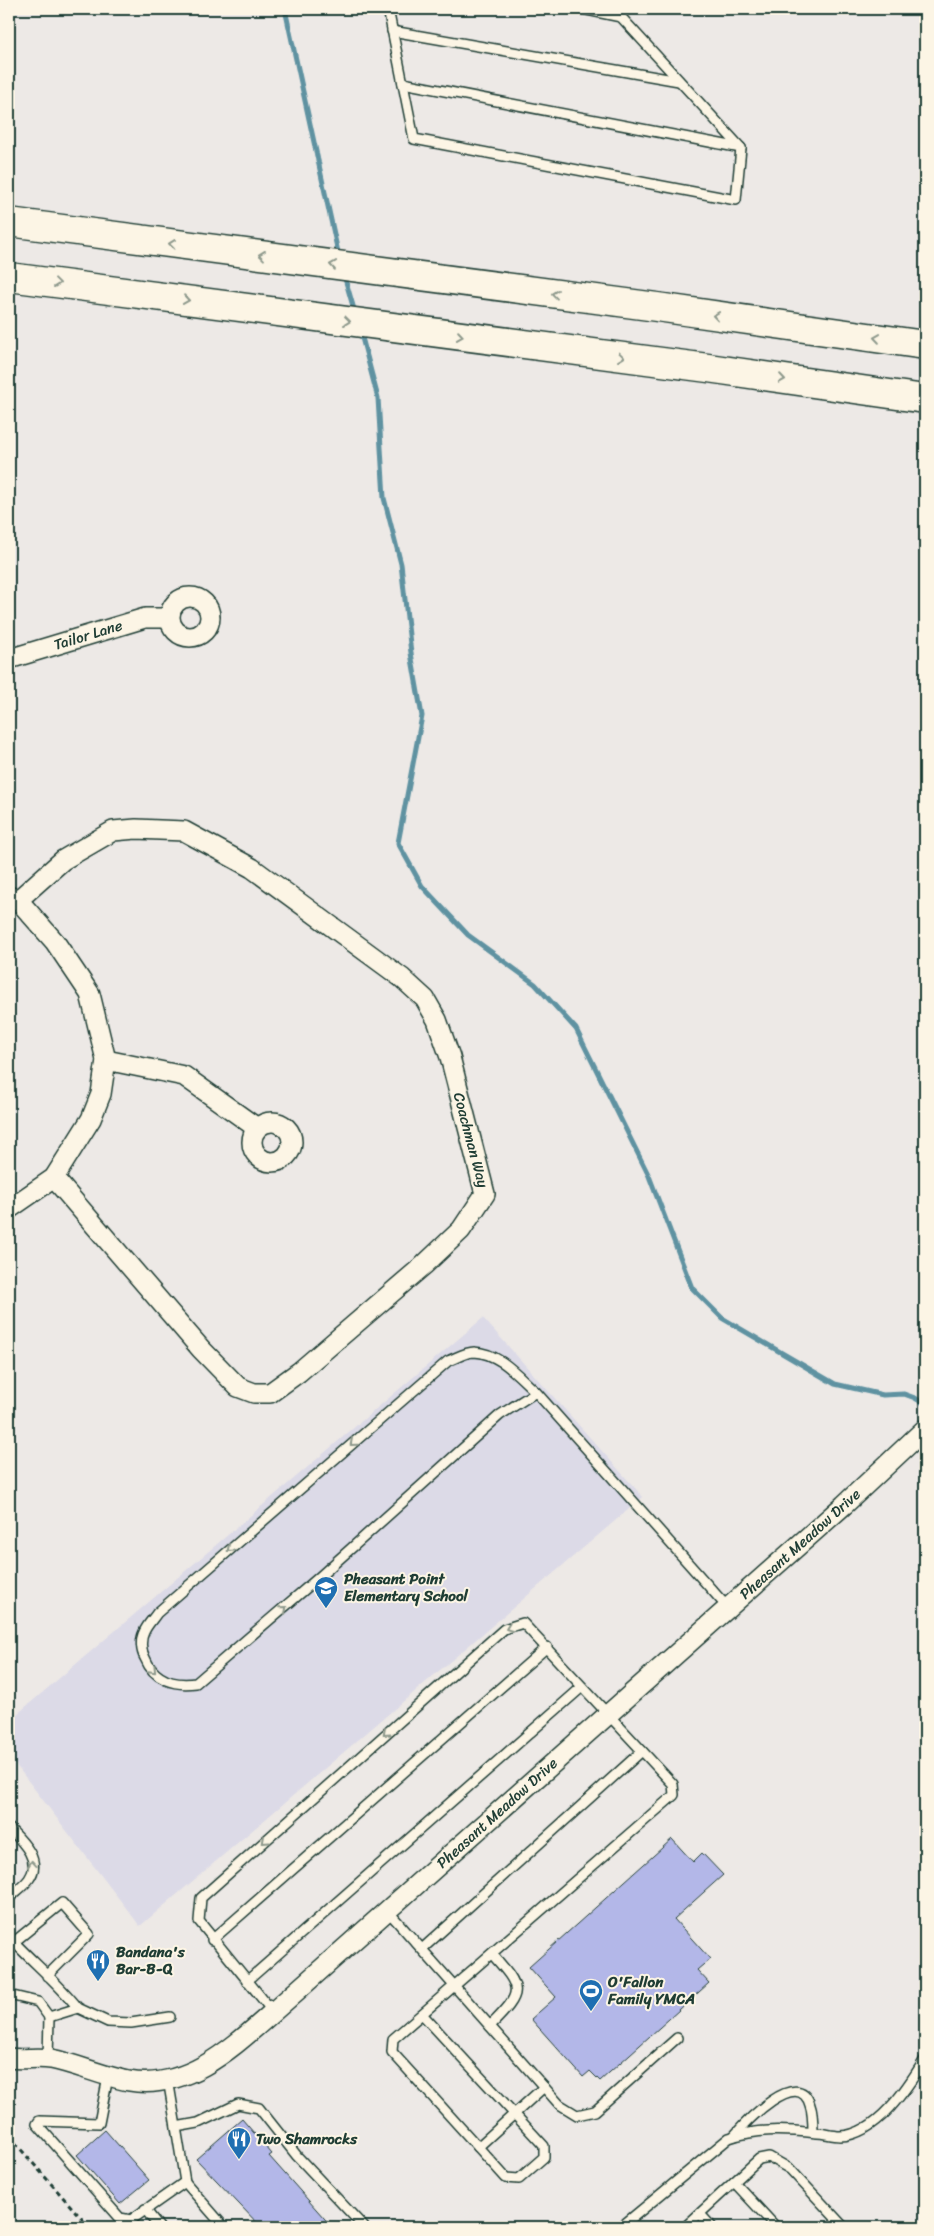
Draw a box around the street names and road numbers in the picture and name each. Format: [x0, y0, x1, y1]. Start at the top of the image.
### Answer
street label: Tailor Lane [50, 612, 126, 658]
street label: Coachman Way [446, 1089, 496, 1191]
street label: Pheasant Meadow Drive [733, 1482, 867, 1606]
street label: Pheasant Meadow Drive [430, 1751, 564, 1875]

